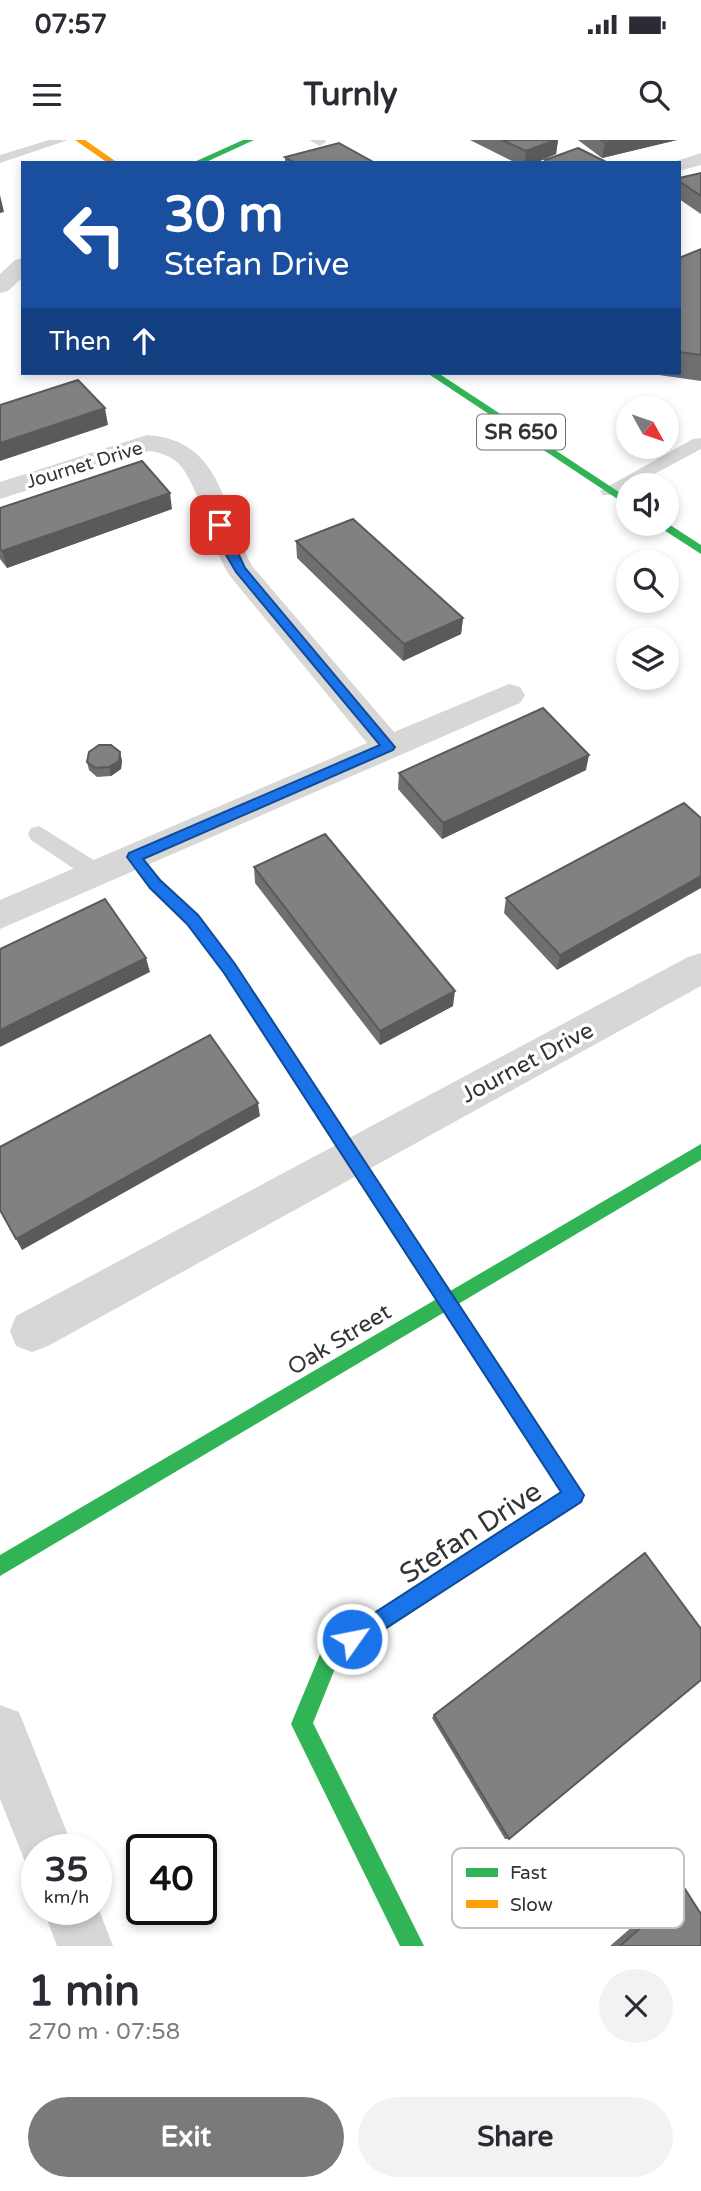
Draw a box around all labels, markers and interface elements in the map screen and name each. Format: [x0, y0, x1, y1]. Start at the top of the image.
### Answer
text: 07:57 [35, 9, 107, 40]
icon: menu [28, 76, 66, 114]
text: Turnly [304, 76, 397, 114]
icon: search [635, 76, 673, 114]
text: 30 m [164, 186, 283, 245]
icon: left [49, 189, 140, 280]
text: Stefan Drive [164, 246, 349, 284]
icon: ahead [125, 322, 163, 360]
text: Then [49, 326, 111, 357]
north arrow [616, 396, 679, 458]
map controls [616, 396, 679, 690]
road number: SR 650 [477, 414, 565, 450]
street label: Journet Drive [23, 437, 145, 493]
button: sound [616, 473, 679, 536]
pin [190, 495, 250, 555]
icon: arrive [201, 506, 239, 544]
button: search [616, 550, 679, 613]
button: layers [616, 627, 679, 690]
street label: Journet Drive [456, 1016, 598, 1110]
street label: Oak Street [283, 1298, 396, 1382]
street label: Stefan Drive [393, 1474, 548, 1591]
position arrow [315, 1602, 389, 1676]
speed limit sign: 40 [126, 1834, 217, 1925]
legend [452, 1848, 684, 1928]
text: 35 [45, 1849, 88, 1891]
text: Fast [510, 1862, 547, 1884]
text: km/h [44, 1886, 89, 1908]
text: Slow [510, 1894, 553, 1916]
text: 1 min [28, 1966, 140, 2017]
button: close [599, 1969, 673, 2043]
text: 270 m · 07:58 [28, 2018, 180, 2046]
button: Exit [28, 2097, 344, 2177]
button: Share [358, 2097, 673, 2177]

